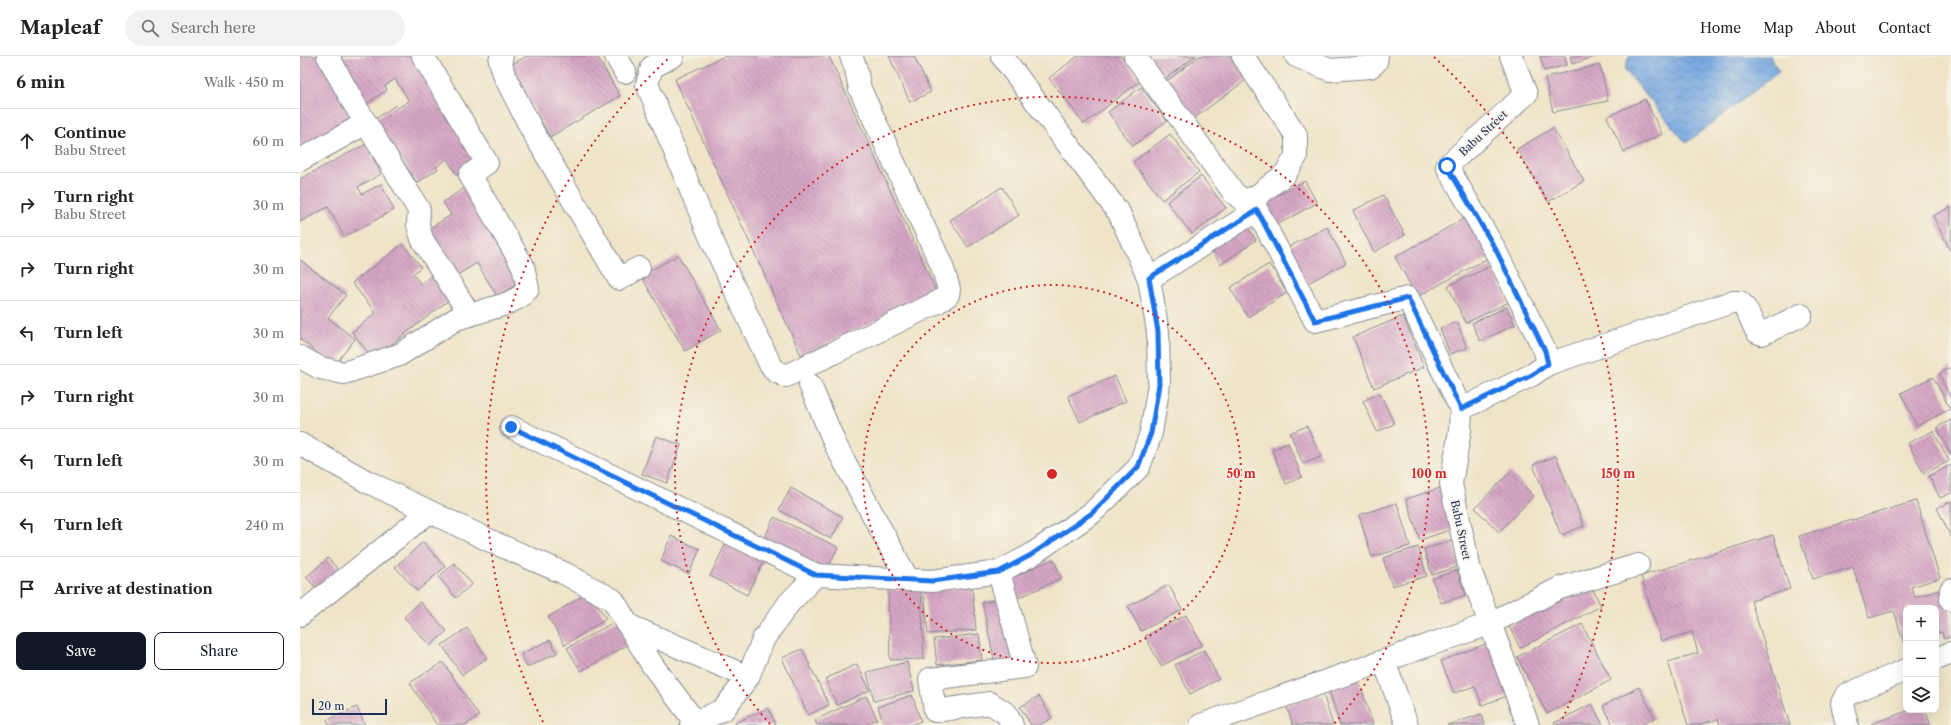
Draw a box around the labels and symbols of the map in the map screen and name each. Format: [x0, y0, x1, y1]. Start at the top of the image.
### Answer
street label: Babu Street [1456, 107, 1510, 159]
route start [1438, 157, 1456, 175]
route end [502, 418, 520, 436]
text: 50 m [1226, 466, 1256, 481]
text: 100 m [1411, 466, 1447, 481]
text: 150 m [1601, 466, 1635, 481]
centre of rings [1045, 467, 1059, 481]
street label: Babu Street [1448, 499, 1474, 561]
scale bar [312, 697, 387, 716]

